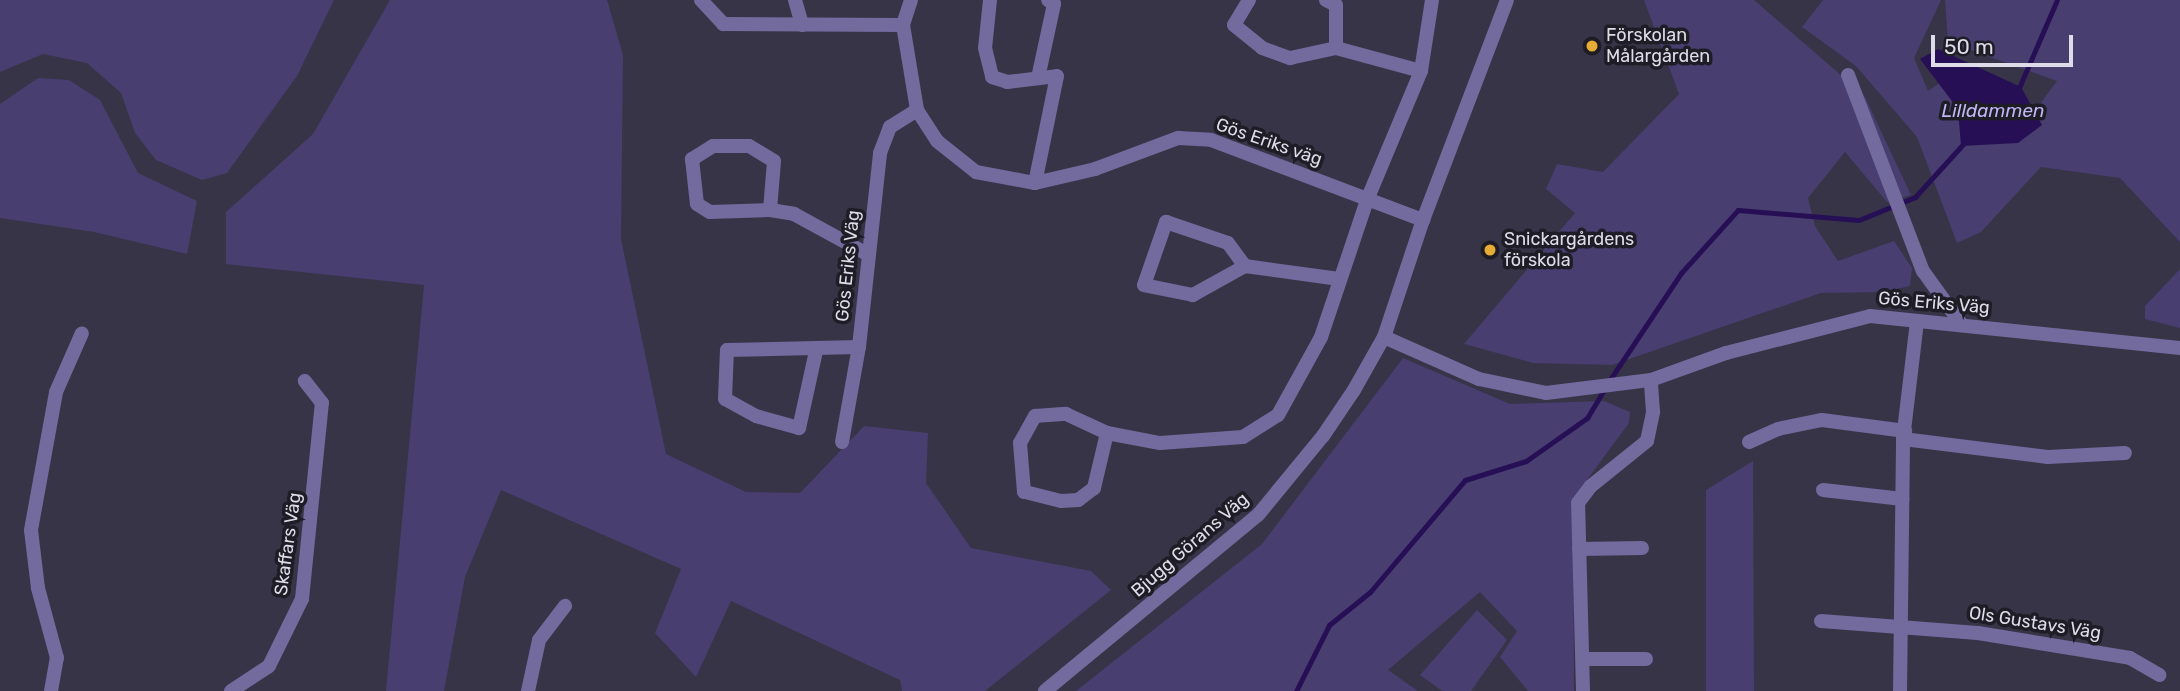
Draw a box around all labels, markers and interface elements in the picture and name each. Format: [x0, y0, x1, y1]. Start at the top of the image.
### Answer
scale bar [1935, 21, 2077, 65]
place label: Förskolan Målargården [1606, 25, 1710, 68]
text: 50 m [1944, 34, 1994, 59]
marker: Förskolan Målargården [1584, 38, 1600, 54]
water label: Lilldammen [1942, 100, 2044, 122]
street label: Gös Eriks väg [1213, 114, 1325, 170]
street label: Gös Eriks Väg [831, 209, 865, 323]
place label: Snickargårdens förskola [1504, 229, 1634, 272]
marker: Snickargårdens förskola [1482, 242, 1498, 258]
street label: Gös Eriks Väg [1877, 287, 1991, 319]
street label: Bjugg Görans Väg [1127, 488, 1253, 602]
street label: Skaffars Väg [270, 491, 306, 597]
street label: Ols Gustavs Väg [1967, 602, 2103, 644]

